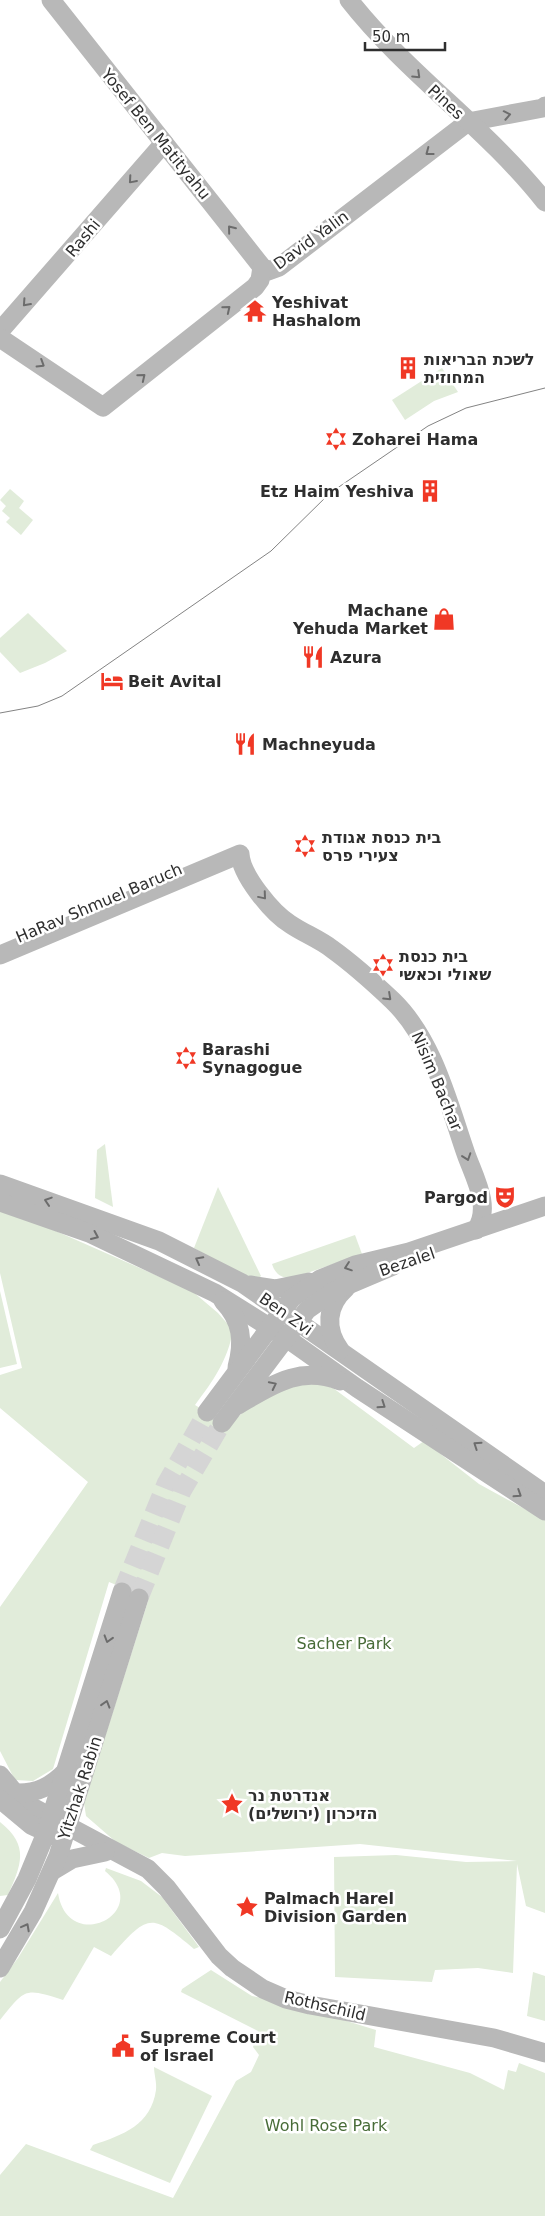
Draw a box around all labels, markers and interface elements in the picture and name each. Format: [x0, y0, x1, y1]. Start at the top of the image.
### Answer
scale bar [365, 20, 445, 52]
text: 50 m [372, 28, 410, 46]
street label: Yosef Ben Matityahu [97, 64, 215, 203]
one-way arrow [411, 69, 420, 78]
street label: Pines [424, 81, 468, 123]
one-way arrow [503, 110, 512, 121]
one-way arrow [425, 146, 435, 155]
one-way arrow [130, 174, 138, 183]
street label: David Yalin [270, 207, 352, 273]
street label: Rashi [62, 215, 104, 261]
one-way arrow [229, 226, 237, 235]
place label: Yeshivat Hashalom [271, 293, 361, 330]
one-way arrow [23, 297, 32, 306]
temple icon: Yeshivat Hashalom [242, 298, 268, 324]
one-way arrow [222, 305, 231, 314]
place label: לשכת הבריאות המחוזית [424, 350, 535, 387]
building icon: לשכת הבריאות המחוזית [395, 355, 421, 381]
one-way arrow [36, 358, 45, 368]
one-way arrow [136, 375, 145, 383]
synagogue icon: Zoharei Hama [323, 426, 349, 452]
place label: Zoharei Hama [352, 430, 478, 449]
building icon: Etz Haim Yeshiva [417, 478, 443, 504]
place label: Etz Haim Yeshiva [260, 482, 414, 501]
place label: Machane Yehuda Market [292, 601, 428, 638]
shop icon: Machane Yehuda Market [431, 606, 457, 632]
restaurant icon: Azura [300, 644, 326, 670]
place label: Azura [330, 648, 382, 667]
hotel icon: Beit Avital [99, 668, 125, 694]
place label: Beit Avital [128, 672, 221, 691]
restaurant icon: Machneyuda [232, 731, 258, 757]
place label: Machneyuda [262, 735, 376, 754]
place label: בית כנסת אגודת צעירי פרס [322, 828, 442, 865]
synagogue icon: בית כנסת אגודת צעירי פרס [292, 833, 318, 859]
street label: HaRav Shmuel Baruch [13, 859, 185, 947]
one-way arrow [257, 890, 266, 899]
place label: בית כנסת שאולי וכאשי [399, 947, 491, 984]
synagogue icon: בית כנסת שאולי וכאשי [370, 952, 396, 978]
one-way arrow [383, 991, 392, 1000]
street label: Nisim Bachar [408, 1029, 467, 1134]
place label: Barashi Synagogue [202, 1040, 302, 1077]
synagogue icon: Barashi Synagogue [173, 1045, 199, 1071]
one-way arrow [461, 1152, 471, 1160]
theatre icon: Pargod [492, 1184, 518, 1210]
place label: Pargod [424, 1188, 488, 1207]
one-way arrow [45, 1196, 53, 1206]
one-way arrow [90, 1230, 99, 1241]
street label: Bezalel [377, 1244, 437, 1280]
one-way arrow [196, 1256, 205, 1266]
one-way arrow [345, 1261, 353, 1271]
street label: Ben Zvi [256, 1289, 316, 1339]
one-way arrow [268, 1381, 277, 1391]
one-way arrow [376, 1399, 386, 1408]
one-way arrow [473, 1442, 483, 1451]
one-way arrow [512, 1488, 522, 1497]
one-way arrow [103, 1634, 113, 1642]
park label: Sacher Park [297, 1634, 392, 1653]
one-way arrow [101, 1700, 111, 1708]
street label: Yitzhak Rabin [54, 1734, 106, 1843]
place label: אנדרטת נר הזיכרון (ירושלים) [248, 1786, 377, 1823]
place icon: אנדרטת נר הזיכרון (ירושלים) [219, 1791, 245, 1817]
place label: Palmach Harel Division Garden [264, 1889, 407, 1926]
place icon: Palmach Harel Division Garden [234, 1894, 260, 1920]
one-way arrow [19, 1923, 29, 1932]
street label: Rothschild [282, 1987, 368, 2025]
place label: Supreme Court of Israel [140, 2028, 276, 2065]
public building icon: Supreme Court of Israel [110, 2033, 136, 2059]
park label: Wohl Rose Park [265, 2116, 388, 2135]

